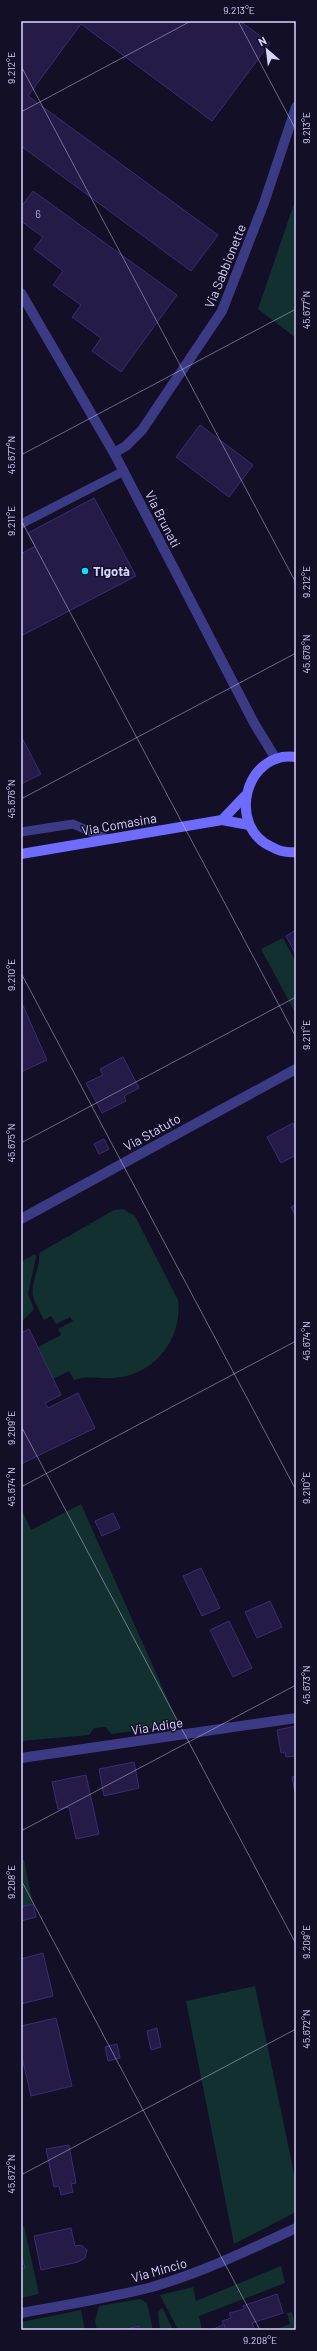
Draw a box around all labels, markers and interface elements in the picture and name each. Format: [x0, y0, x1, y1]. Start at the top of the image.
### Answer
text: 9.213°E [223, 4, 255, 16]
north arrow [247, 30, 287, 70]
text: N [256, 33, 268, 48]
text: 9.212°E [5, 52, 17, 84]
text: 9.213°E [300, 112, 312, 144]
house number: 6 [35, 207, 41, 220]
street label: Via Sabbionette [201, 222, 249, 310]
text: 45.677°N [300, 291, 312, 329]
text: 45.677°N [5, 436, 17, 474]
street label: Via Brunati [142, 488, 184, 550]
text: 9.211°E [5, 506, 17, 536]
place label: Tigotà [93, 563, 130, 579]
marker: Tigotà [80, 566, 90, 576]
text: 9.212°E [300, 566, 312, 598]
text: 45.676°N [300, 634, 312, 674]
text: 45.676°N [5, 779, 17, 819]
street label: Via Comasina [80, 810, 158, 838]
text: 9.210°E [5, 959, 17, 991]
text: 9.211°E [300, 1020, 312, 1050]
street label: Via Statuto [121, 1110, 183, 1154]
text: 45.675°N [5, 1123, 17, 1163]
text: 45.674°N [300, 1321, 312, 1361]
text: 9.209°E [5, 1411, 17, 1445]
text: 45.674°N [5, 1467, 17, 1507]
text: 9.210°E [300, 1472, 312, 1504]
text: 45.673°N [300, 1665, 312, 1705]
street label: Via Adige [130, 1714, 184, 1738]
text: 9.208°E [5, 1865, 17, 1899]
text: 9.209°E [300, 1925, 312, 1959]
text: 45.672°N [300, 2009, 312, 2049]
text: 45.672°N [5, 2154, 17, 2194]
street label: Via Mincio [129, 2254, 189, 2286]
text: 9.208°E [243, 2334, 277, 2346]

